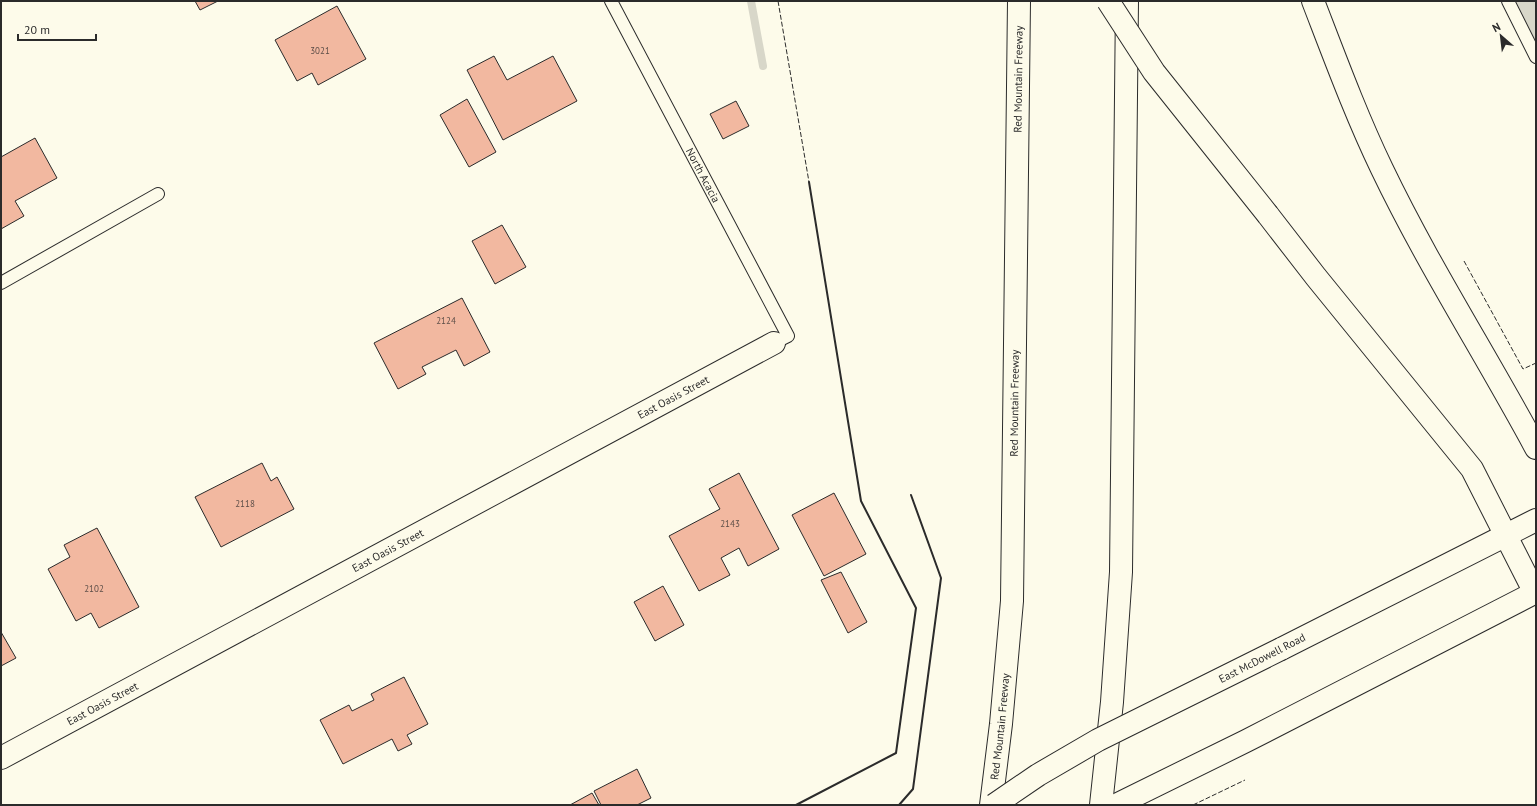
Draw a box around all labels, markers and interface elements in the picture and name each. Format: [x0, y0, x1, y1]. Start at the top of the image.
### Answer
scale bar [18, 16, 96, 42]
north arrow [1481, 16, 1521, 56]
text: N [1490, 19, 1503, 35]
text: 20 m [24, 22, 50, 37]
street label: Red Mountain Freeway [1010, 25, 1026, 133]
house number: 3021 [310, 45, 330, 56]
street label: North Acacia [683, 145, 723, 205]
house number: 2124 [436, 315, 456, 326]
street label: Red Mountain Freeway [1007, 349, 1022, 457]
street label: East Oasis Street [635, 372, 712, 422]
house number: 2118 [235, 498, 255, 509]
house number: 2143 [720, 518, 740, 529]
street label: East Oasis Street [350, 525, 426, 575]
house number: 2102 [84, 583, 104, 594]
street label: East McDowell Road [1216, 630, 1308, 686]
street label: Red Mountain Freeway [987, 672, 1013, 781]
street label: East Oasis Street [64, 679, 141, 728]

